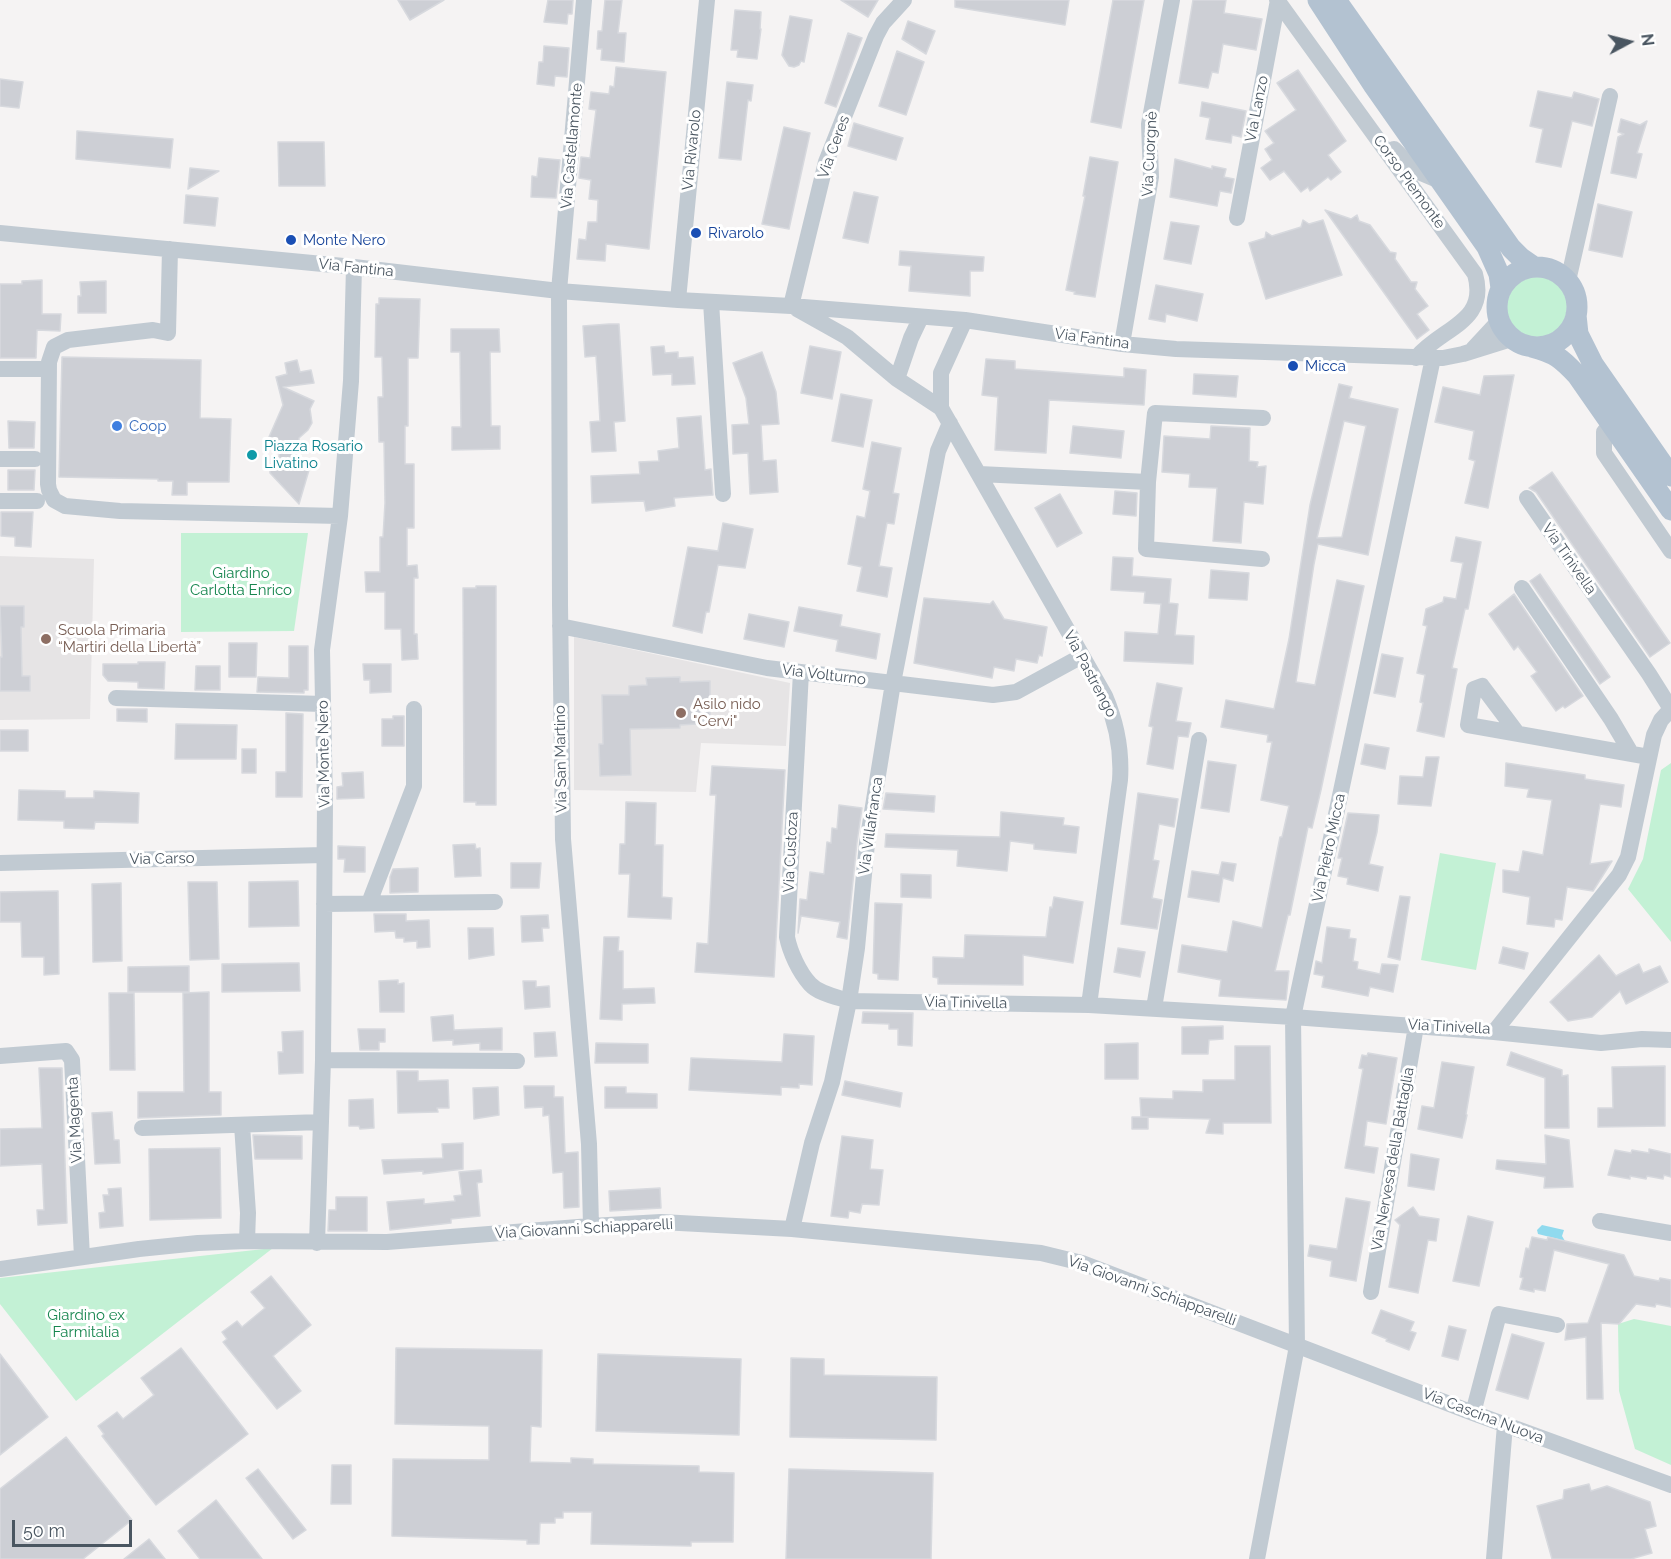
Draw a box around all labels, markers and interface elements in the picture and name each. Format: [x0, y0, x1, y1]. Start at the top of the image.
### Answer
north arrow [1599, 12, 1659, 72]
text: N [1637, 33, 1658, 47]
street label: Via Lanzo [1242, 74, 1272, 144]
street label: Via Castellamonte [558, 82, 586, 210]
street label: Via Rivarolo [679, 109, 705, 191]
street label: Via Cuorgnè [1139, 111, 1161, 197]
street label: Via Ceres [814, 113, 854, 181]
street label: Corso Piemonte [1369, 132, 1449, 232]
place label: Rivarolo [708, 224, 764, 242]
marker: Rivarolo [689, 226, 703, 240]
place label: Monte Nero [303, 231, 385, 249]
marker: Monte Nero [284, 233, 298, 247]
street label: Via Fantina [318, 255, 394, 281]
street label: Via Fantina [1053, 325, 1131, 353]
place label: Micca [1305, 357, 1346, 375]
marker: Micca [1286, 359, 1300, 373]
place label: Coop [129, 417, 166, 435]
marker: Coop [110, 419, 124, 433]
place label: Piazza Rosario Livatino [264, 437, 363, 472]
marker: Piazza Rosario Livatino [245, 448, 259, 462]
street label: Via Tinivella [1538, 520, 1600, 598]
park label: Giardino Carlotta Enrico [190, 564, 292, 599]
place label: Scuola Primaria “Martiri della Libertà” [58, 621, 201, 656]
street label: Via Pastrengo [1060, 627, 1120, 721]
marker: Scuola Primaria “Martiri della Libertà” [39, 632, 53, 646]
street label: Via Volturno [781, 661, 867, 689]
place label: Asilo nido "Cervi" [693, 695, 761, 730]
street label: Via Monte Nero [314, 700, 334, 808]
street label: Via San Martino [551, 705, 571, 813]
marker: Asilo nido "Cervi" [674, 706, 688, 720]
street label: Via Villafranca [855, 776, 887, 876]
street label: Via Pietro Micca [1309, 792, 1349, 904]
street label: Via Custoza [780, 811, 802, 893]
street label: Via Carso [129, 849, 195, 869]
street label: Via Tinivella [924, 993, 1008, 1013]
street label: Via Tinivella [1407, 1016, 1491, 1038]
street label: Via Nervesa della Battaglia [1368, 1066, 1418, 1252]
street label: Via Magenta [64, 1076, 86, 1164]
street label: Via Giovanni Schiapparelli [495, 1215, 673, 1243]
street label: Via Giovanni Schiapparelli [1065, 1252, 1239, 1330]
park label: Giardino ex Farmitalia [47, 1306, 125, 1341]
street label: Via Cascina Nuova [1420, 1385, 1546, 1447]
scale bar [15, 1508, 135, 1546]
text: 50 m [23, 1520, 65, 1541]

